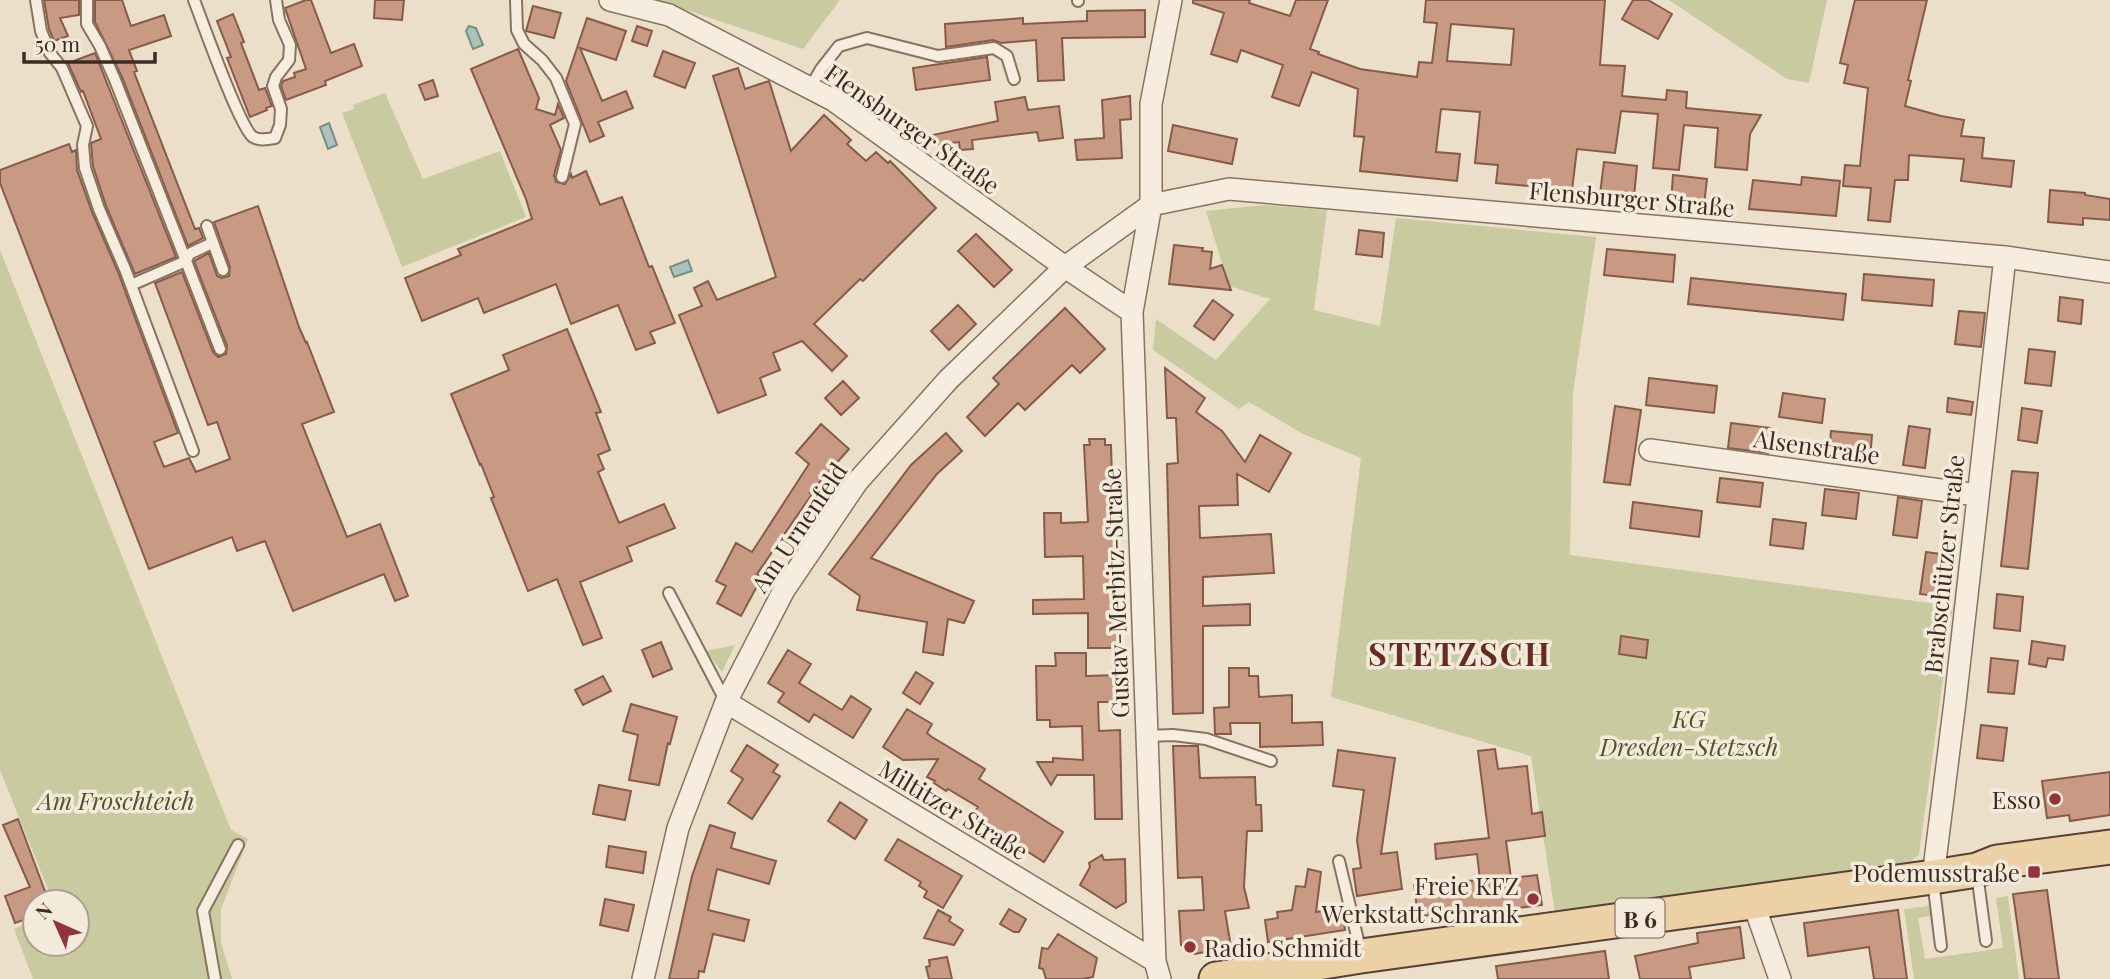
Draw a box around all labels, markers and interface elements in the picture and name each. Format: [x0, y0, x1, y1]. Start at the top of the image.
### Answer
scale bar [24, 21, 156, 65]
text: 50 m [35, 29, 81, 57]
street label: Flensburger Straße [819, 56, 1007, 200]
street label: Flensburger Straße [1528, 173, 1736, 223]
street label: Alsenstraße [1751, 421, 1882, 471]
street label: Brabschützer Straße [1916, 453, 1970, 675]
street label: Am Urnenfeld [742, 456, 853, 599]
street label: Gustav-Merbitz-Straße [1095, 467, 1135, 719]
district label: STETZSCH [1368, 631, 1552, 674]
park label: KG Dresden-Stetzsch [1599, 702, 1778, 762]
street label: Miltitzer Straße [873, 752, 1035, 866]
place label: Esso [1992, 783, 2041, 815]
park label: Am Froschteich [35, 784, 194, 816]
marker: Esso [2047, 791, 2063, 807]
place label: Podemusstraße [1853, 856, 2020, 888]
marker: Podemusstraße [2026, 864, 2042, 880]
place label: Freie KFZ Werkstatt Schrank [1321, 869, 1520, 929]
north arrow [21, 888, 91, 958]
marker: Freie KFZ Werkstatt Schrank [1525, 891, 1541, 907]
text: N [29, 896, 58, 924]
road number: B 6 [1616, 898, 1664, 937]
place label: Radio Schmidt [1204, 931, 1362, 963]
marker: Radio Schmidt [1182, 939, 1198, 955]

